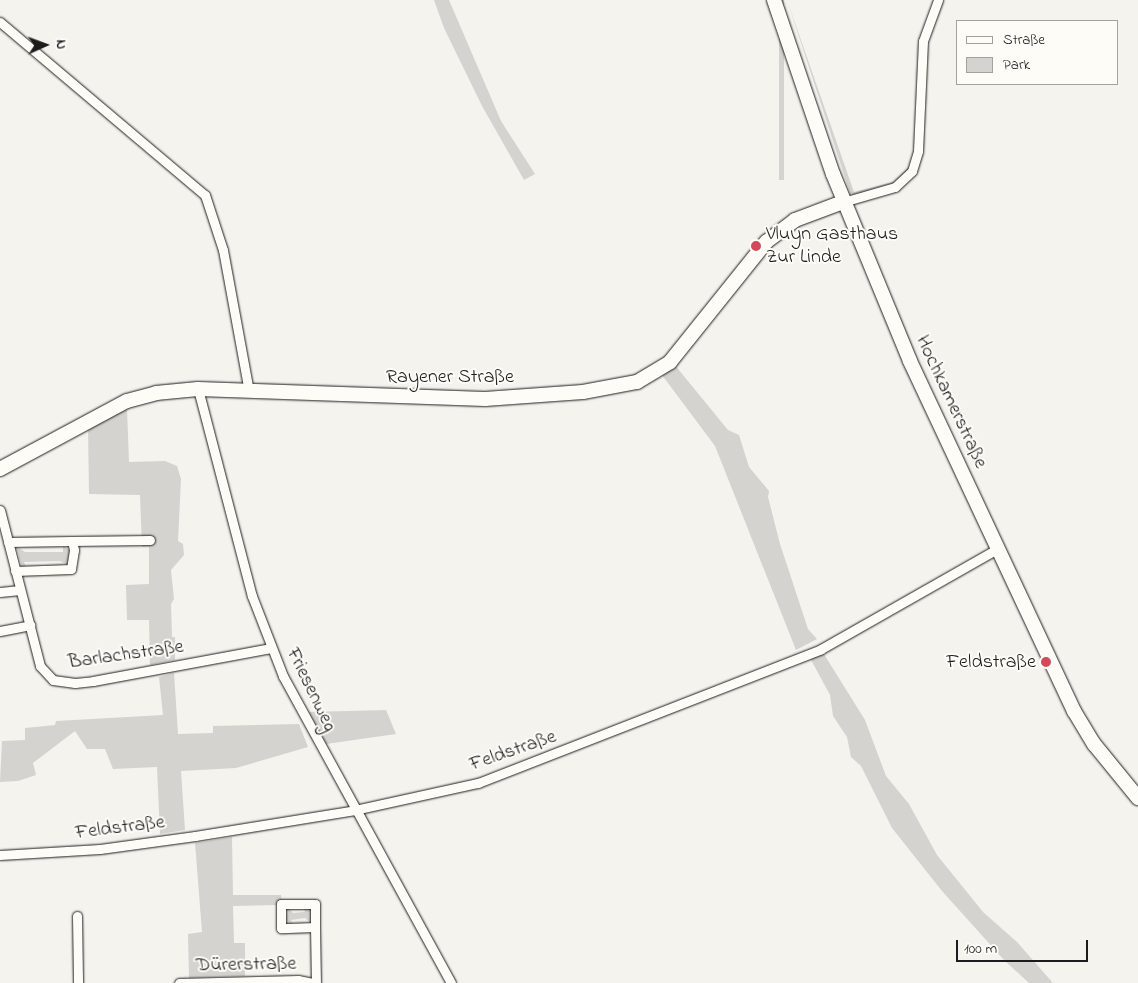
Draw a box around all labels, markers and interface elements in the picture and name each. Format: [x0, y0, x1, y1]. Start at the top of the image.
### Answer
north arrow [20, 20, 70, 70]
legend [956, 20, 1118, 85]
text: Straße [1003, 29, 1045, 51]
text: N [50, 39, 71, 50]
text: Park [1003, 54, 1030, 76]
place label: Vluyn Gasthaus Zur Linde [766, 223, 898, 270]
marker: Vluyn Gasthaus Zur Linde [750, 240, 762, 252]
street label: Hochkamerstraße [910, 332, 992, 472]
street label: Rayener Straße [386, 365, 514, 389]
street label: Barlachstraße [67, 635, 185, 675]
street label: Friesenweg [280, 644, 342, 736]
place label: Feldstraße [946, 650, 1036, 674]
marker: Feldstraße [1040, 656, 1052, 668]
street label: Feldstraße [467, 725, 559, 777]
street label: Feldstraße [74, 811, 166, 845]
scale bar [958, 930, 1090, 962]
text: 100 m [964, 938, 997, 960]
street label: Dürerstraße [195, 952, 297, 978]

